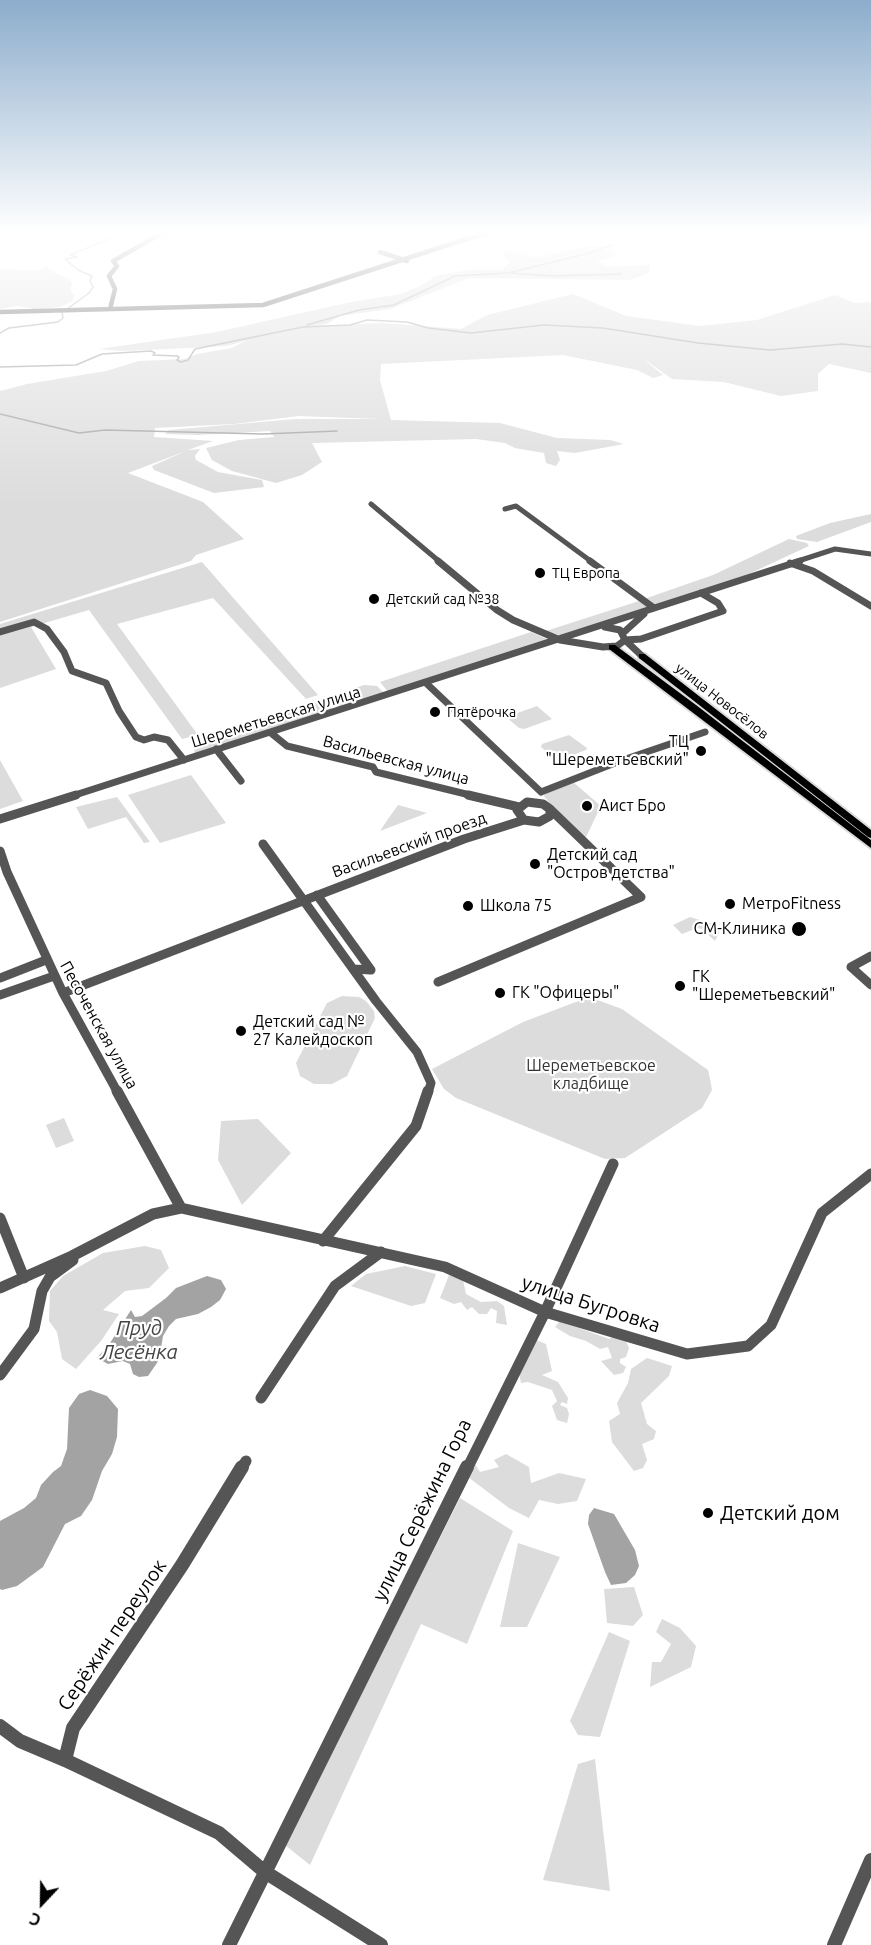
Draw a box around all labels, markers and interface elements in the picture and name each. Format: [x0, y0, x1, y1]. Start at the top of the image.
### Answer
place label: ТЦ Европа [552, 565, 620, 581]
marker: ТЦ Европа [533, 566, 547, 580]
place label: Детский сад №38 [386, 591, 500, 607]
marker: Детский сад №38 [367, 592, 381, 606]
street label: улица Новосёлов [672, 659, 772, 743]
street label: Шереметьевская улица [189, 682, 363, 752]
place label: Пятёрочка [447, 704, 516, 720]
marker: Пятёрочка [428, 705, 442, 719]
street label: Васильевская улица [321, 731, 471, 789]
place label: ТЦ "Шереметьевский" [545, 732, 689, 770]
marker: ТЦ "Шереметьевский" [694, 744, 708, 758]
place label: Аист Бро [599, 796, 666, 816]
marker: Аист Бро [580, 799, 594, 813]
street label: Васильевский проезд [329, 808, 489, 882]
place label: Детский сад "Остров детства" [547, 845, 675, 883]
marker: Детский сад "Остров детства" [528, 857, 542, 871]
place label: МетроFitness [742, 894, 841, 914]
place label: Школа 75 [480, 896, 552, 916]
marker: МетроFitness [723, 897, 737, 911]
marker: Школа 75 [461, 899, 475, 913]
place label: СМ-Клиника [693, 919, 786, 939]
marker: СМ-Клиника [790, 920, 808, 938]
street label: Песоченская улица [56, 958, 142, 1092]
place label: ГК "Шереметьевский" [692, 967, 836, 1005]
marker: ГК "Шереметьевский" [673, 979, 687, 993]
place label: ГК "Офицеры" [512, 983, 619, 1003]
marker: ГК "Офицеры" [493, 986, 507, 1000]
place label: Детский сад № 27 Калейдоскоп [253, 1012, 373, 1050]
marker: Детский сад № 27 Калейдоскоп [234, 1024, 248, 1038]
park label: Шереметьевское кладбище [526, 1056, 656, 1094]
street label: улица Бугровка [519, 1270, 663, 1338]
water label: Пруд Лесёнка [100, 1315, 178, 1365]
street label: улица Серёжина Гора [367, 1415, 477, 1605]
place label: Детский дом [720, 1501, 840, 1525]
marker: Детский дом [701, 1506, 715, 1520]
street label: Серёжин переулок [53, 1555, 171, 1715]
north arrow [12, 1873, 72, 1933]
text: С [27, 1909, 43, 1930]

